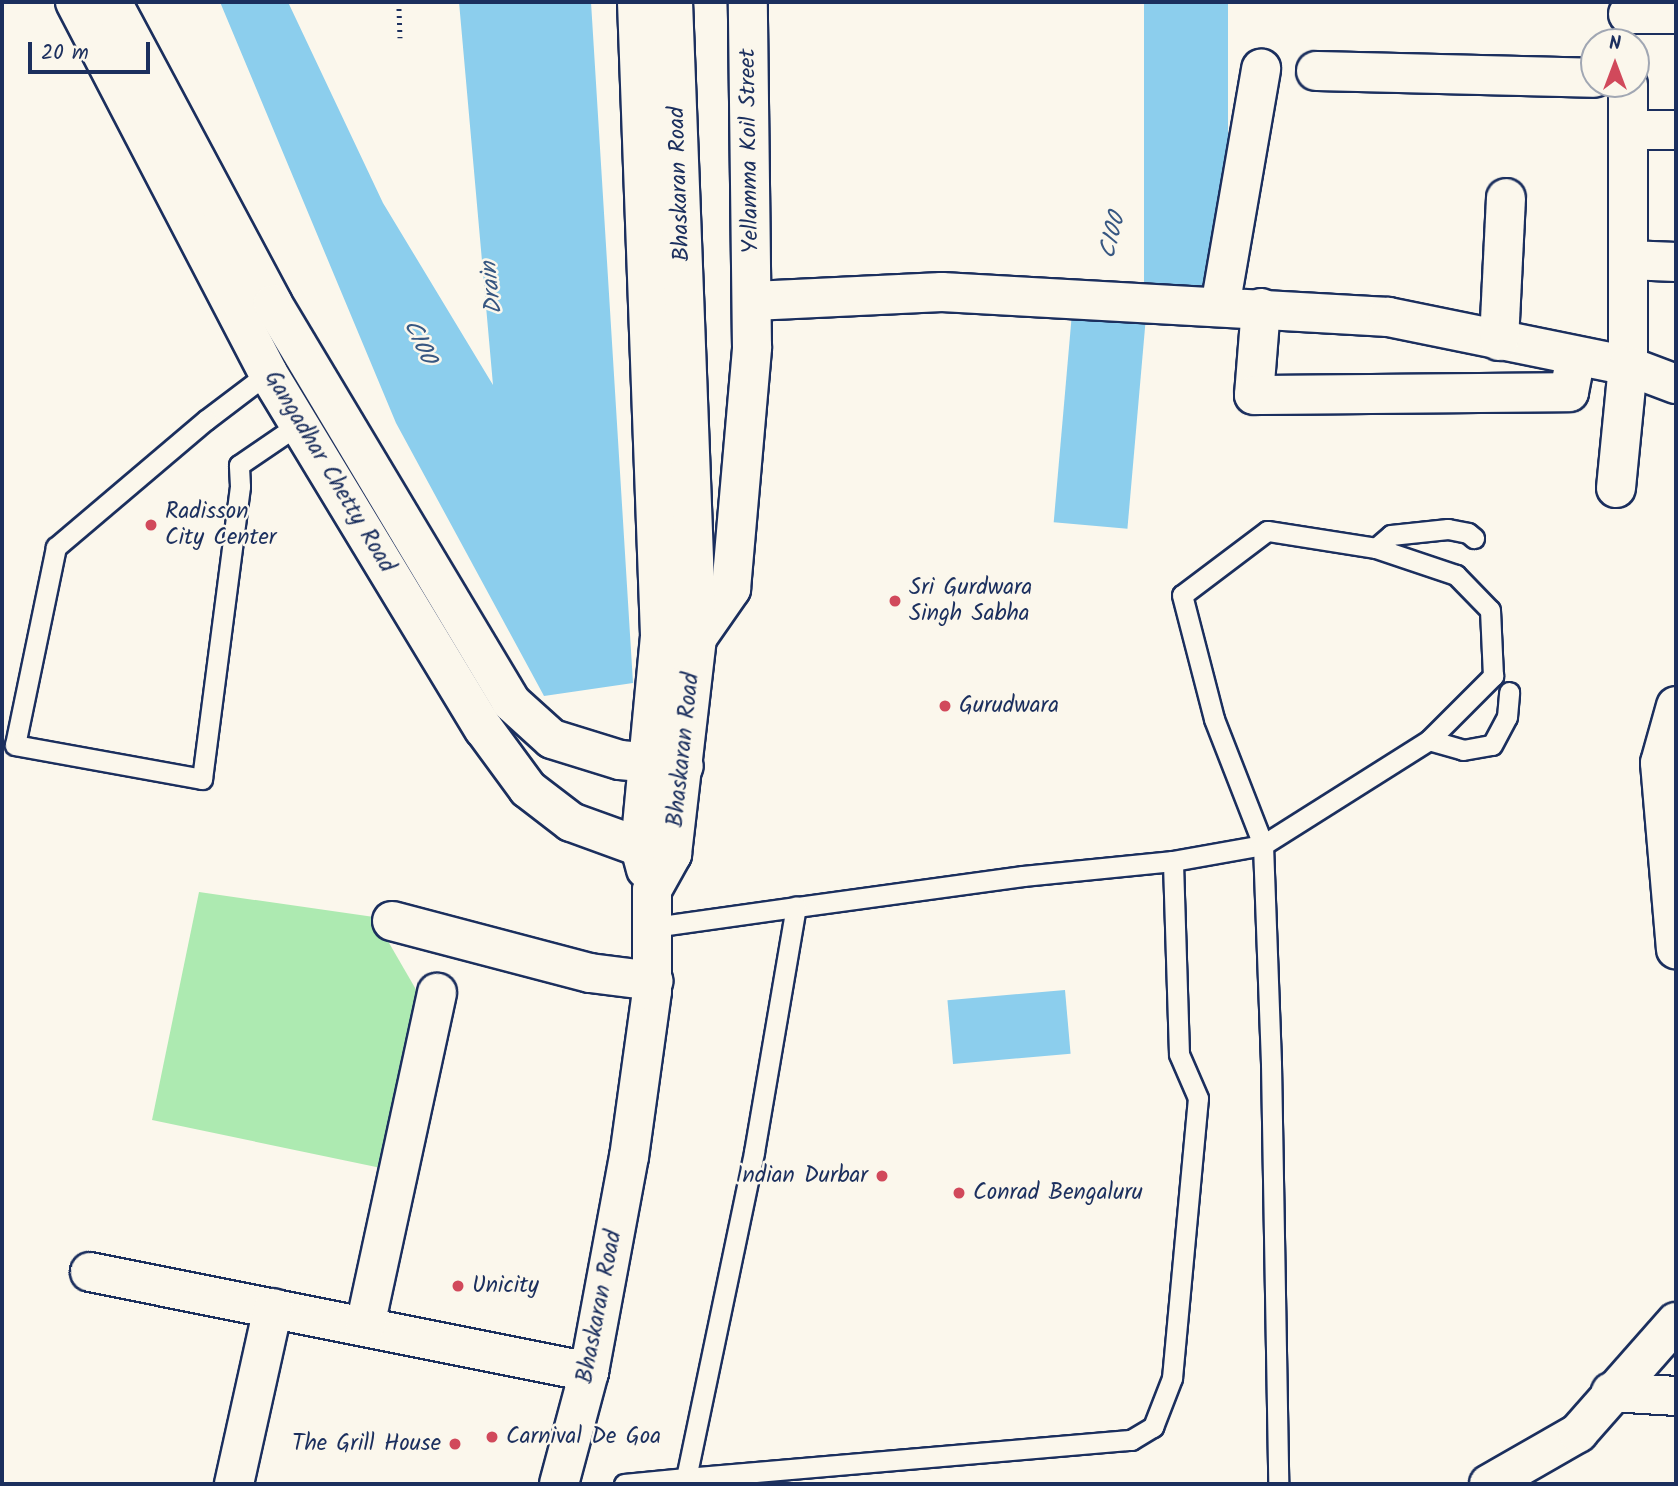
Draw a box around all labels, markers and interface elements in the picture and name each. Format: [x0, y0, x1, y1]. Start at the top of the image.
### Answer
scale bar [32, 28, 154, 72]
north arrow [1580, 28, 1650, 98]
text: N [1609, 29, 1621, 59]
text: 20 m [41, 37, 89, 70]
street label: Yellamma Koil Street [734, 48, 766, 254]
street label: Bhaskaran Road [664, 106, 696, 262]
water label: C100 [1093, 210, 1133, 262]
water label: Drain [475, 260, 509, 316]
water label: C100 [396, 315, 442, 369]
street label: Gangadhar Chetty Road [258, 366, 400, 578]
place label: Radisson City Center [165, 498, 276, 552]
marker: Radisson City Center [143, 517, 159, 533]
place label: Sri Gurdwara Singh Sabha [909, 574, 1032, 628]
marker: Sri Gurdwara Singh Sabha [887, 593, 903, 609]
street label: Bhaskaran Road [662, 671, 706, 829]
place label: Gurudwara [959, 692, 1059, 720]
marker: Gurudwara [937, 698, 953, 714]
place label: Indian Durbar [735, 1162, 868, 1190]
marker: Indian Durbar [874, 1168, 890, 1184]
place label: Conrad Bengaluru [973, 1179, 1143, 1207]
marker: Conrad Bengaluru [951, 1185, 967, 1201]
street label: Bhaskaran Road [572, 1228, 628, 1386]
place label: Unicity [472, 1272, 539, 1300]
marker: Unicity [450, 1278, 466, 1294]
place label: Carnival De Goa [506, 1423, 661, 1451]
marker: Carnival De Goa [484, 1429, 500, 1445]
place label: The Grill House [292, 1430, 441, 1458]
marker: The Grill House [447, 1436, 463, 1452]

